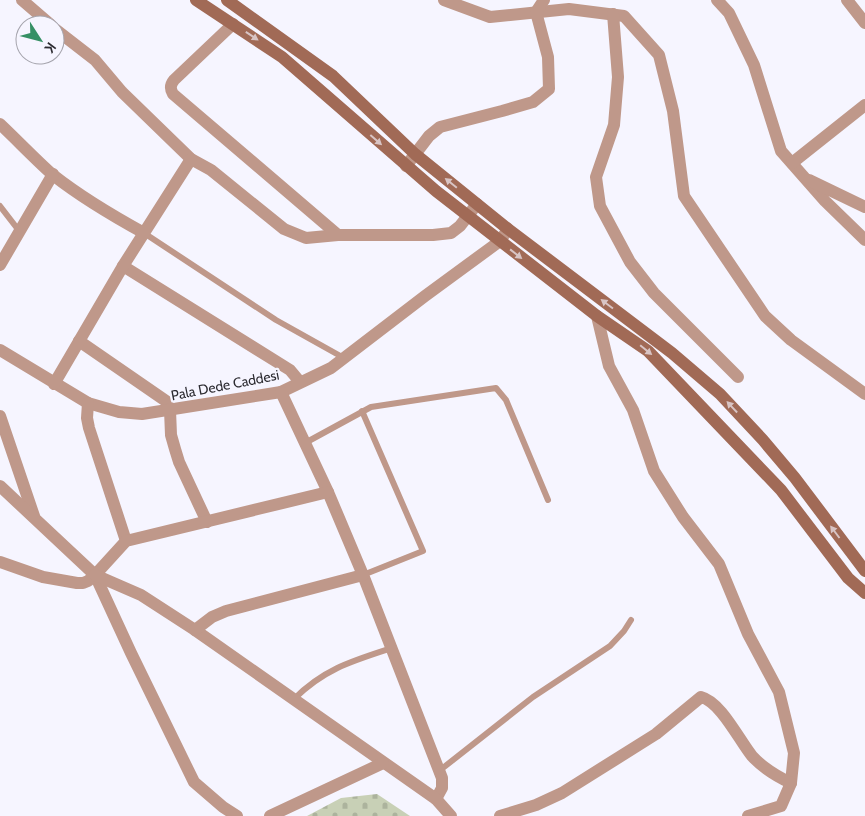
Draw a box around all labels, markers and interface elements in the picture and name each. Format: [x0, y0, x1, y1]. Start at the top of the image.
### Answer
north arrow [15, 15, 65, 65]
one-way arrow [245, 31, 258, 41]
text: K [41, 39, 60, 57]
one-way arrow [370, 134, 382, 146]
one-way arrow [445, 177, 458, 188]
one-way arrow [509, 248, 522, 259]
one-way arrow [600, 299, 614, 309]
one-way arrow [640, 345, 653, 356]
street label: Pala Dede Caddesi [169, 366, 281, 404]
one-way arrow [726, 402, 738, 414]
one-way arrow [830, 526, 841, 539]

